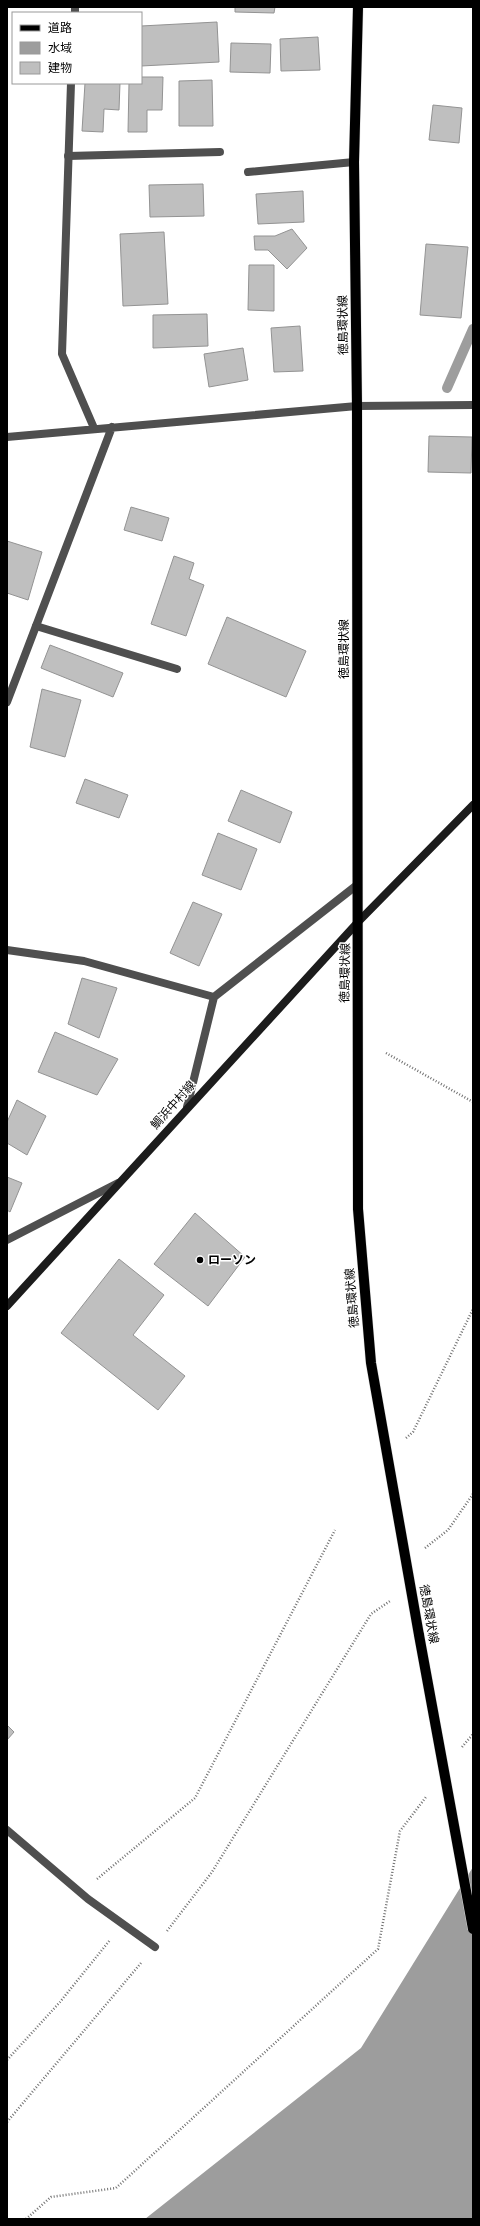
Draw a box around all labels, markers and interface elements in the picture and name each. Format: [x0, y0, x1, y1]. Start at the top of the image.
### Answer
legend [12, 12, 142, 84]
text: 道路 [48, 20, 72, 35]
text: 水域 [48, 40, 72, 55]
text: 建物 [48, 60, 72, 75]
street label: 徳島環状線 [334, 295, 351, 355]
street label: 徳島環状線 [336, 619, 351, 679]
street label: 徳島環状線 [336, 943, 353, 1003]
street label: 鯛浜中村線 [147, 1077, 198, 1132]
place label: ローソン [208, 1252, 256, 1267]
marker: ローソン [195, 1255, 205, 1265]
street label: 徳島環状線 [341, 1267, 362, 1329]
street label: 徳島環状線 [417, 1583, 442, 1645]

